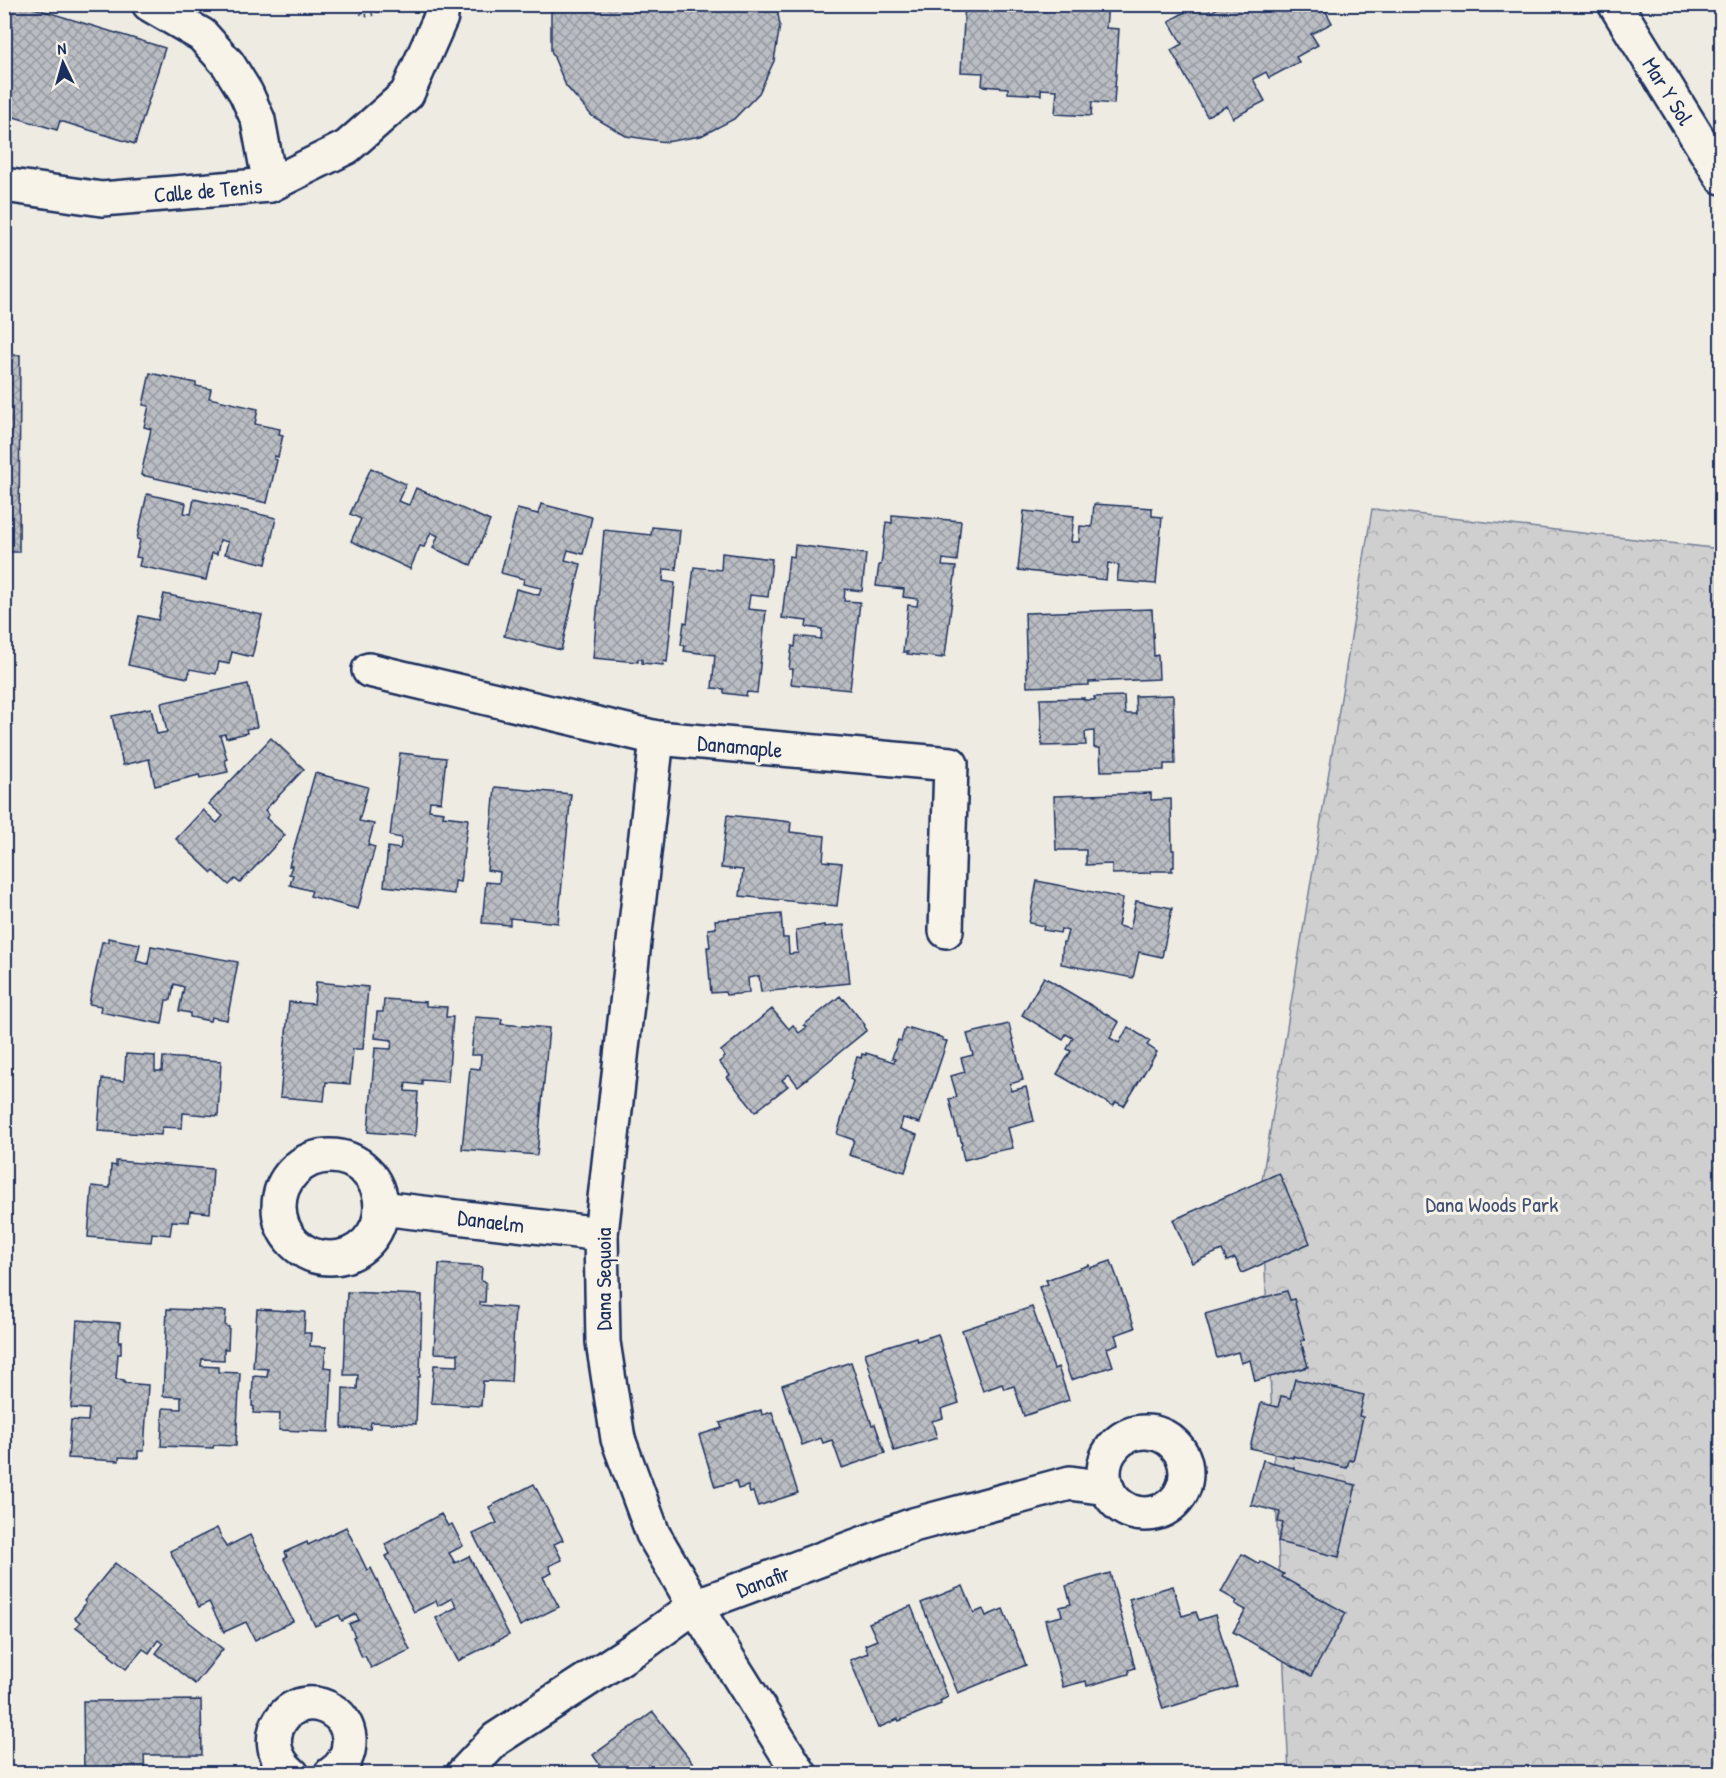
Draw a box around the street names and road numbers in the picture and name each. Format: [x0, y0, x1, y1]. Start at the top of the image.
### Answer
street label: Mar Y Sol [1635, 51, 1701, 131]
street label: Calle de Tenis [153, 170, 263, 210]
street label: Danamaple [696, 727, 784, 765]
street label: Danaelm [456, 1202, 526, 1240]
street label: Dana Sequoia [588, 1227, 618, 1330]
street label: Danafir [732, 1557, 794, 1604]

